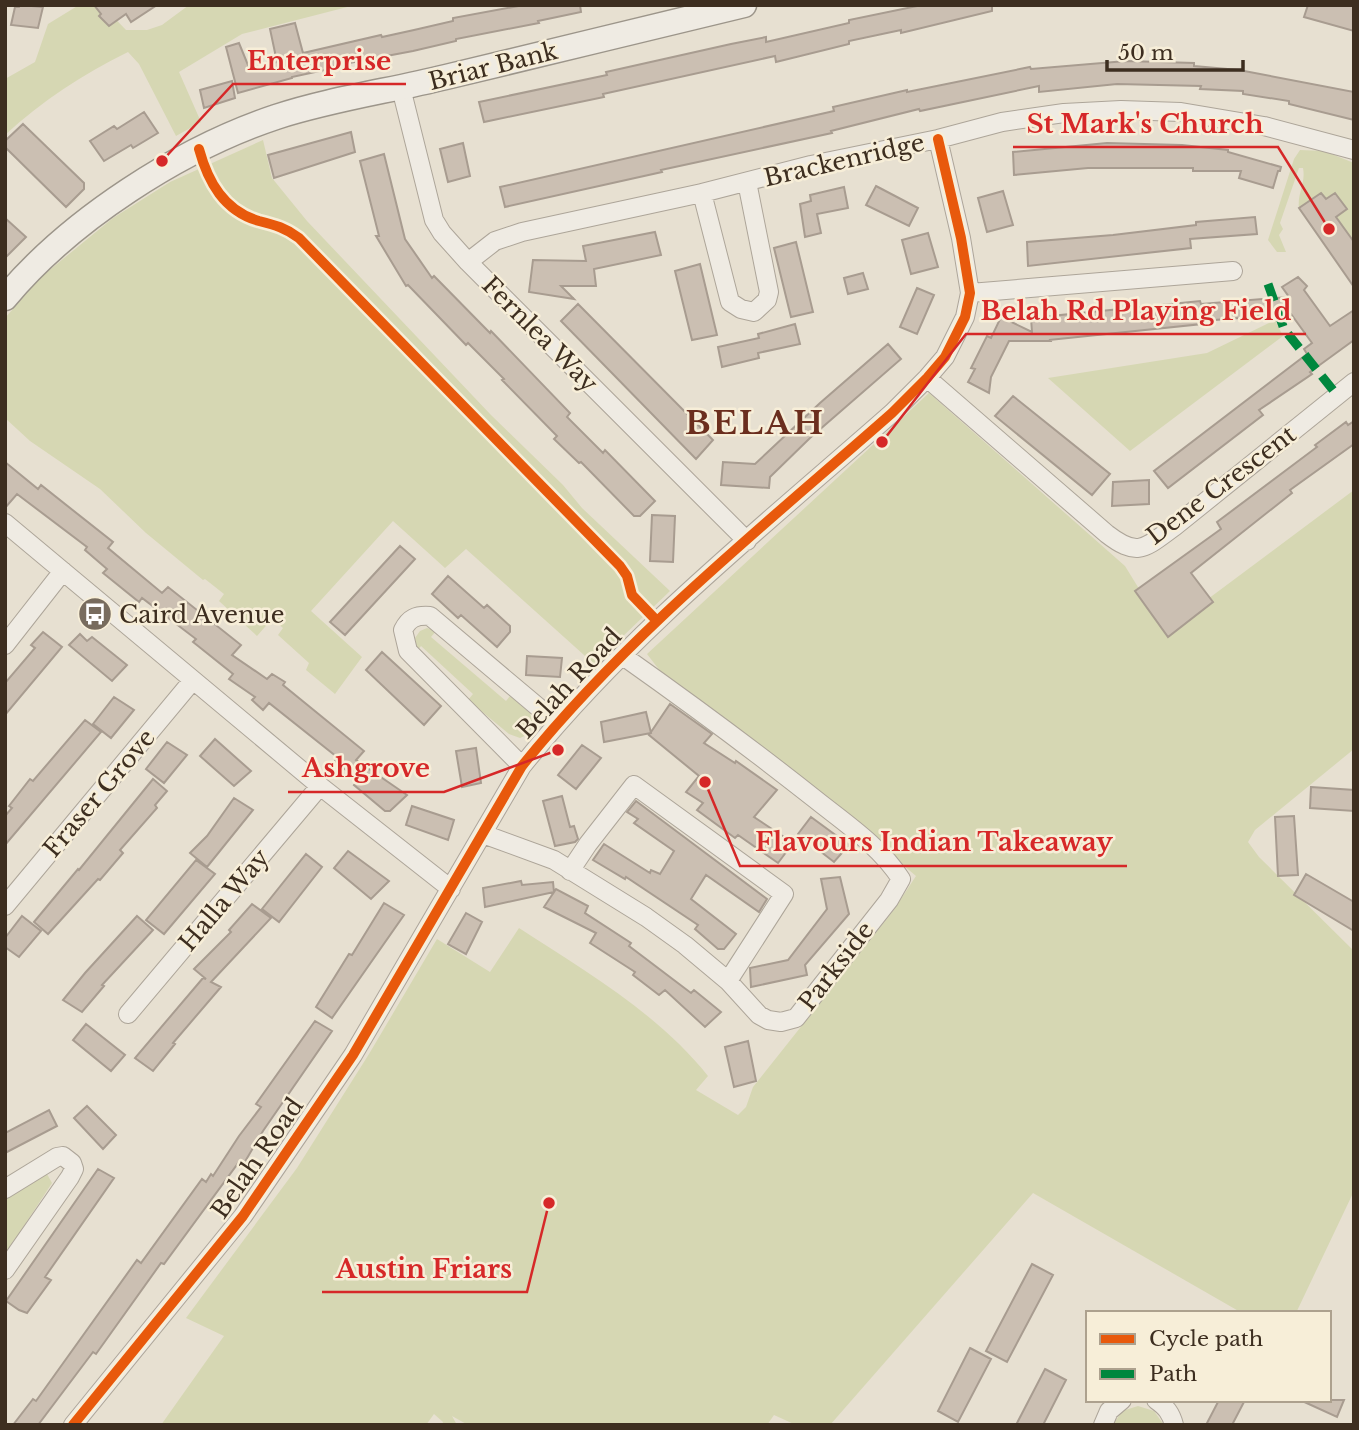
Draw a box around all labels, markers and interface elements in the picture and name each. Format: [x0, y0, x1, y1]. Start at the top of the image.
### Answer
scale bar [1107, 28, 1244, 72]
street label: Briar Bank [425, 36, 561, 96]
callout: Enterprise [233, 37, 406, 84]
text: 50 m [1118, 40, 1174, 66]
text: Enterprise [247, 45, 391, 77]
callout: St Mark's Church [1013, 100, 1278, 147]
text: St Mark's Church [1026, 108, 1264, 140]
street label: Brackenridge [761, 127, 927, 193]
street label: Fernlea Way [476, 270, 604, 398]
callout: Belah Rd Playing Field [966, 287, 1306, 334]
text: Belah Rd Playing Field [980, 295, 1292, 327]
district label: BELAH [685, 403, 825, 443]
street label: Dene Crescent [1141, 419, 1301, 551]
bus stop icon: Caird Avenue [76, 595, 114, 633]
place label: Caird Avenue [119, 600, 284, 629]
street label: Belah Road [510, 622, 628, 744]
street label: Fraser Grove [37, 723, 161, 863]
callout: Ashgrove [288, 745, 444, 792]
text: Ashgrove [301, 752, 430, 784]
callout: Flavours Indian Takeaway [740, 819, 1127, 866]
text: Flavours Indian Takeaway [755, 826, 1113, 858]
street label: Halla Way [173, 843, 275, 957]
street label: Parkside [792, 916, 880, 1016]
street label: Belah Road [205, 1092, 309, 1224]
callout: Austin Friars [322, 1245, 527, 1292]
text: Austin Friars [335, 1253, 512, 1285]
legend [1086, 1311, 1331, 1402]
text: Cycle path [1149, 1326, 1263, 1352]
text: Path [1149, 1361, 1197, 1387]

